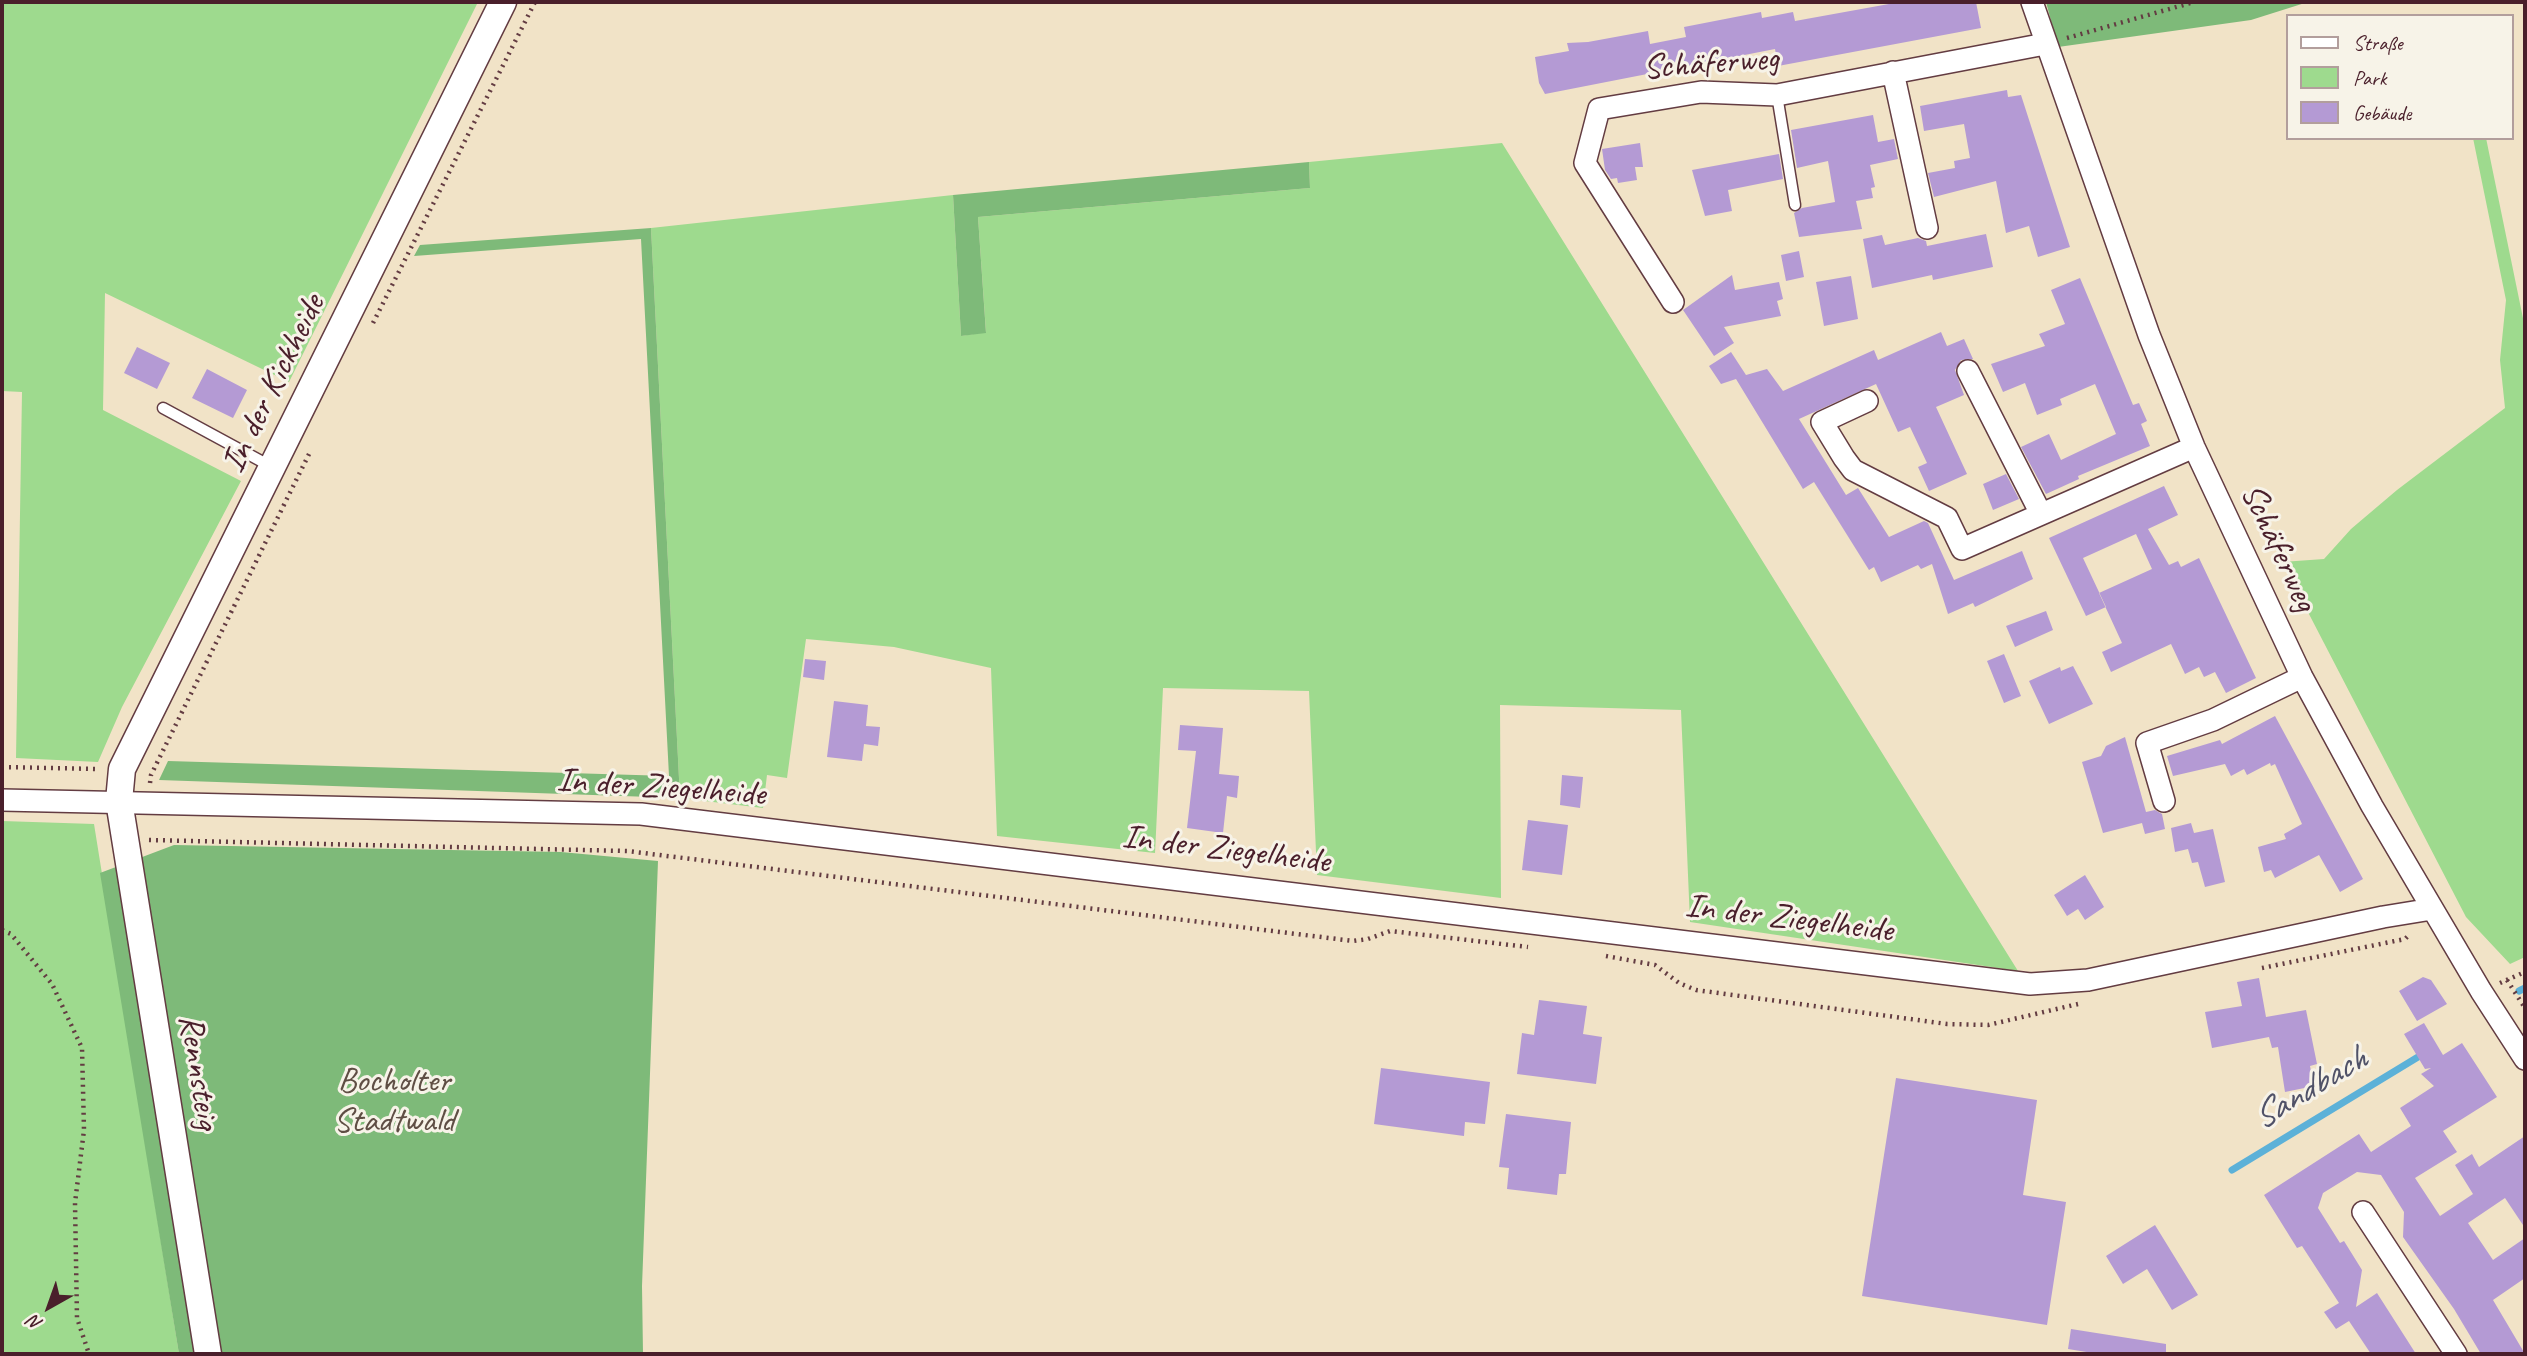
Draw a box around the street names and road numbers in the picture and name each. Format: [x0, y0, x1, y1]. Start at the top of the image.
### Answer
street label: Schäferweg [1642, 38, 1780, 90]
street label: In der Kickheide [213, 288, 335, 480]
street label: Schäferweg [2230, 478, 2326, 618]
street label: In der Ziegelheide [555, 760, 767, 816]
street label: In der Ziegelheide [1120, 816, 1332, 884]
street label: In der Ziegelheide [1683, 885, 1895, 953]
street label: Rennsteig [168, 1012, 228, 1132]

